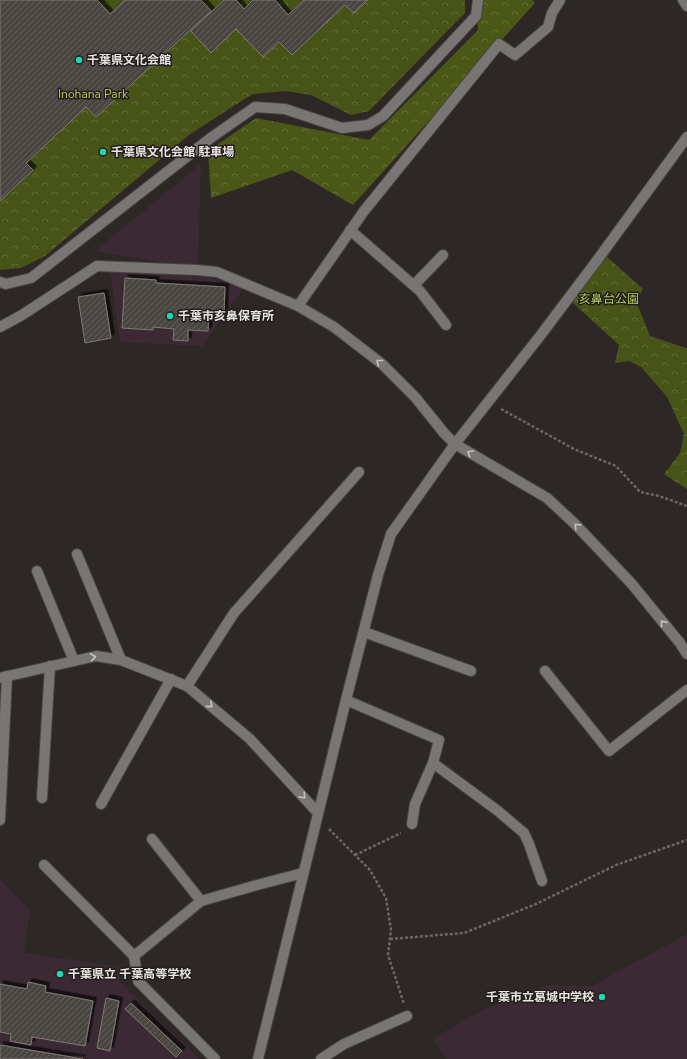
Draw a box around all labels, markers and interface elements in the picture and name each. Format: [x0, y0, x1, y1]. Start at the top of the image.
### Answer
place label: 千葉県文化会館 [87, 52, 171, 68]
marker: 千葉県文化会館 [74, 55, 84, 65]
park label: Inohana Park [58, 86, 129, 102]
place label: 千葉県文化会館 駐車場 [111, 144, 234, 160]
marker: 千葉県文化会館 駐車場 [98, 147, 108, 157]
park label: 亥鼻台公園 [579, 291, 639, 307]
place label: 千葉市亥鼻保育所 [178, 308, 274, 324]
marker: 千葉市亥鼻保育所 [165, 311, 175, 321]
one-way arrow [376, 359, 383, 366]
one-way arrow [467, 450, 474, 457]
one-way arrow [574, 523, 582, 531]
one-way arrow [661, 620, 668, 627]
one-way arrow [89, 653, 96, 662]
one-way arrow [205, 701, 213, 708]
one-way arrow [298, 791, 305, 799]
place label: 千葉県立 千葉高等学校 [68, 966, 191, 982]
marker: 千葉県立 千葉高等学校 [55, 969, 65, 979]
place label: 千葉市立葛城中学校 [486, 989, 594, 1005]
marker: 千葉市立葛城中学校 [597, 992, 607, 1002]

